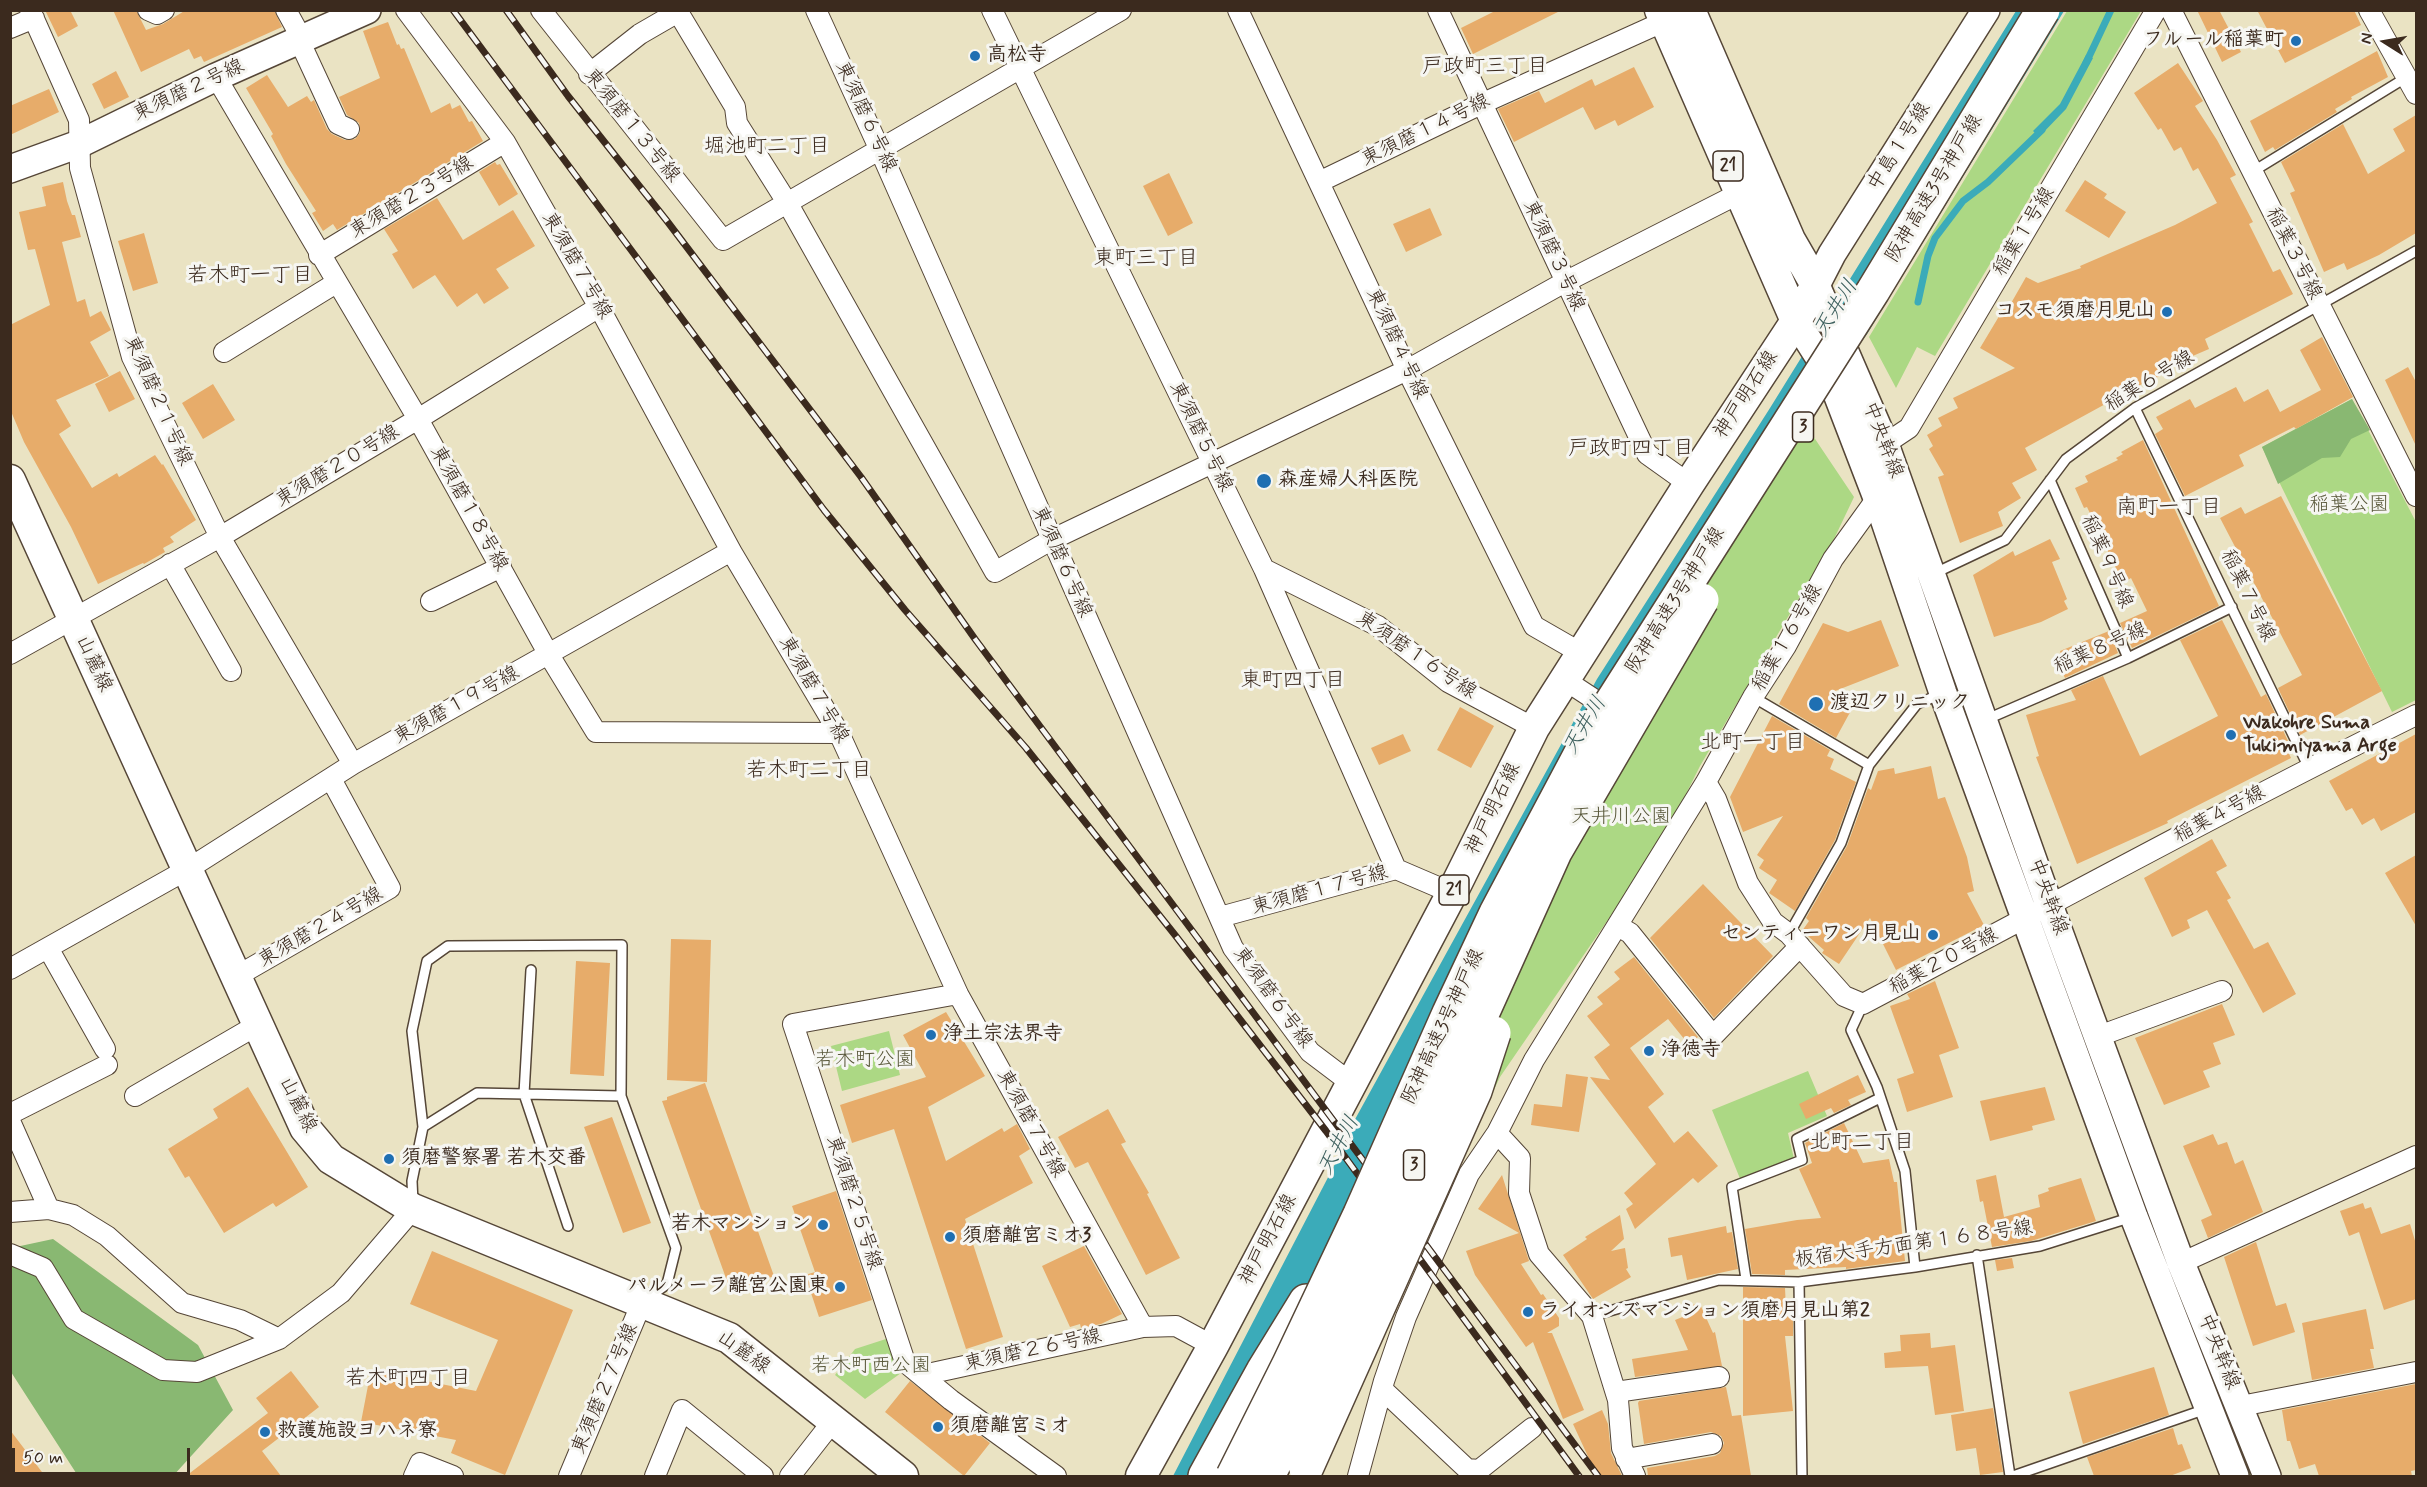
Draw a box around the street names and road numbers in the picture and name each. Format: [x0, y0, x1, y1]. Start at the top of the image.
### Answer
street label: 東須磨２号線 [130, 55, 248, 127]
street label: 東須磨６号線 [829, 58, 901, 176]
street label: 東須磨１３号線 [578, 64, 684, 188]
street label: 東須磨１４号線 [1358, 90, 1494, 172]
street label: 中島１号線 [1863, 98, 1937, 196]
street label: 阪神高速3号神戸線 [1881, 110, 1989, 268]
road number: 21 [1713, 151, 1743, 181]
street label: 東須磨２３号線 [346, 152, 478, 244]
street label: 稲葉１号線 [1989, 183, 2061, 281]
street label: 東須磨３号線 [1517, 197, 1589, 315]
street label: 稲葉３号線 [2260, 204, 2326, 304]
street label: 東須磨７号線 [536, 208, 616, 324]
street label: 東須磨４号線 [1360, 285, 1432, 403]
street label: 東須磨２１号線 [118, 332, 196, 470]
street label: 稲葉６号線 [2101, 346, 2199, 418]
street label: 神戸明石線 [1710, 347, 1784, 443]
street label: 東須磨５号線 [1163, 378, 1237, 496]
street label: 中央幹線 [1856, 398, 1908, 482]
road number: 3 [1792, 412, 1814, 442]
street label: 東須磨２０号線 [272, 421, 404, 513]
street label: 東須磨１８号線 [424, 442, 512, 576]
street label: 東須磨６号線 [1026, 502, 1096, 622]
street label: 稲葉９号線 [2075, 511, 2137, 613]
street label: 阪神高速3号神戸線 [1621, 523, 1731, 679]
street label: 稲葉７号線 [2214, 546, 2280, 646]
street label: 稲葉１６号線 [1748, 580, 1828, 696]
street label: 東須磨１６号線 [1351, 607, 1481, 705]
street label: 稲葉８号線 [2050, 618, 2152, 680]
street label: 山麓線 [69, 632, 117, 696]
street label: 東須磨７号線 [773, 632, 853, 748]
street label: 東須磨１９号線 [390, 662, 524, 750]
street label: 神戸明石線 [1461, 759, 1527, 859]
street label: 稲葉４号線 [2170, 781, 2270, 849]
street label: 中央幹線 [2022, 855, 2072, 939]
street label: 東須磨１７号線 [1249, 861, 1391, 921]
road number: 21 [1439, 875, 1469, 905]
street label: 東須磨２４号線 [254, 883, 388, 973]
street label: 稲葉２０号線 [1885, 923, 2003, 1001]
street label: 東須磨６号線 [1227, 942, 1317, 1054]
street label: 阪神高速3号神戸線 [1397, 945, 1491, 1109]
street label: 東須磨７号線 [990, 1066, 1070, 1182]
street label: 山麓線 [273, 1073, 321, 1137]
street label: 東須磨２５号線 [820, 1133, 886, 1273]
road number: 3 [1404, 1150, 1424, 1180]
street label: 神戸明石線 [1235, 1190, 1303, 1290]
street label: 板宿大手方面第１６８号線 [1793, 1216, 2035, 1274]
street label: 中央幹線 [2192, 1310, 2244, 1394]
street label: 東須磨２７号線 [568, 1320, 644, 1458]
street label: 東須磨２６号線 [962, 1325, 1104, 1377]
street label: 山麓線 [712, 1326, 774, 1380]

